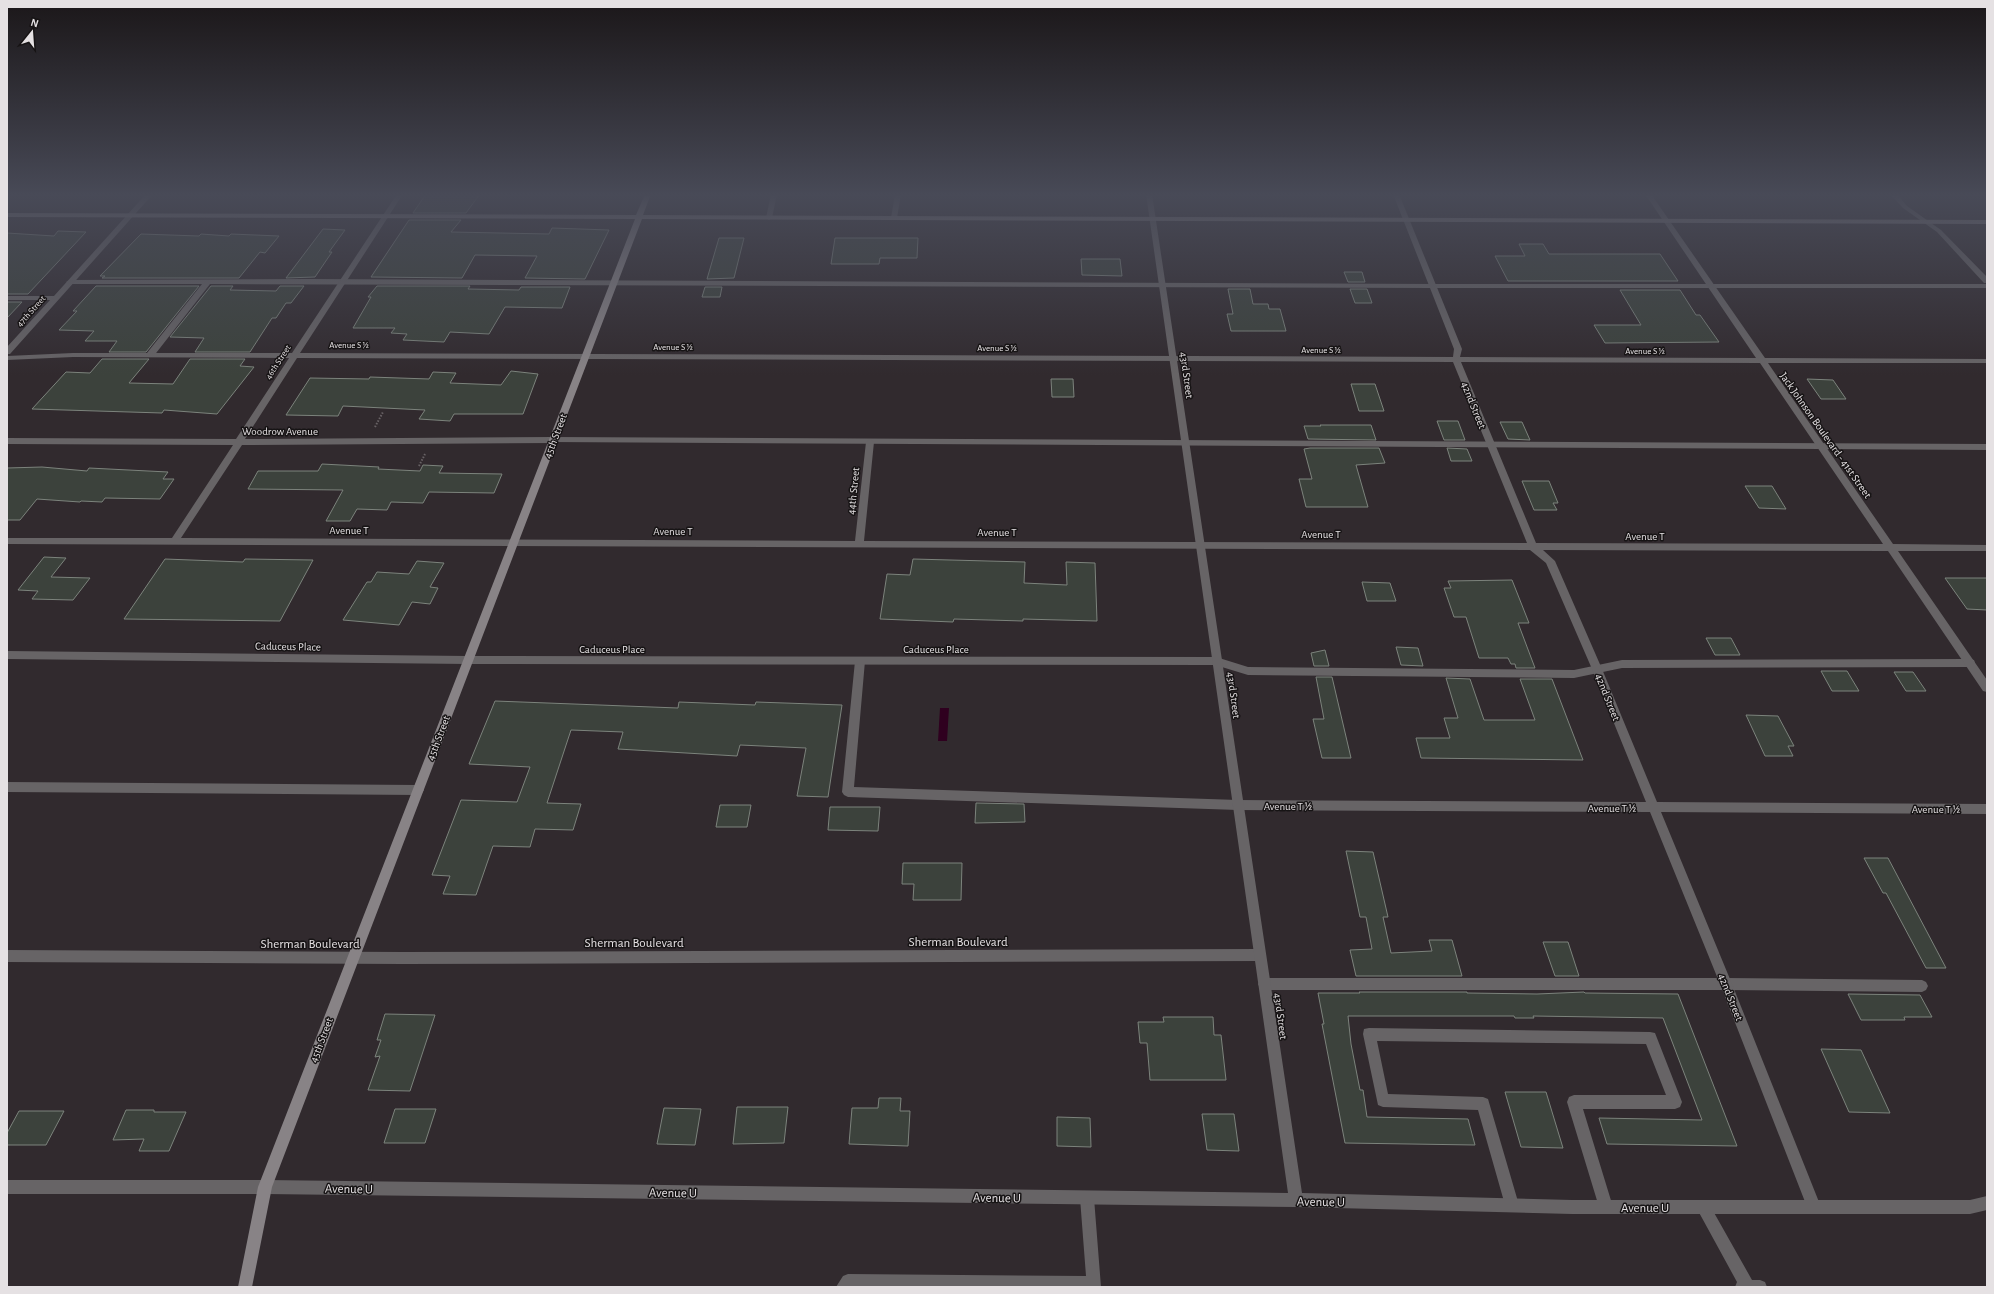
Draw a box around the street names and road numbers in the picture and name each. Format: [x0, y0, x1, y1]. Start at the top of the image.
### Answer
street label: 47th Street [15, 294, 48, 329]
street label: Avenue S ½ [329, 341, 369, 350]
street label: 46th Street [264, 343, 293, 381]
street label: Avenue S ½ [653, 343, 693, 352]
street label: Avenue S ½ [977, 344, 1017, 353]
street label: Avenue S ½ [1301, 346, 1341, 355]
street label: Avenue S ½ [1625, 347, 1665, 356]
street label: 43rd Street [1178, 351, 1195, 399]
street label: Jack Johnson Boulevard - 41st Street [1778, 370, 1874, 501]
street label: 42nd Street [1459, 380, 1488, 431]
street label: 45th Street [542, 412, 569, 460]
street label: Woodrow Avenue [242, 426, 318, 437]
street label: 44th Street [846, 466, 862, 515]
street label: Avenue T [329, 525, 369, 536]
street label: Avenue T [653, 526, 693, 537]
street label: Avenue T [977, 527, 1017, 538]
street label: Avenue T [1301, 529, 1341, 540]
street label: Avenue T [1625, 531, 1665, 542]
street label: Caduceus Place [255, 640, 321, 653]
street label: Caduceus Place [579, 644, 645, 655]
street label: Caduceus Place [903, 644, 969, 655]
street label: 43rd Street [1225, 671, 1242, 719]
street label: 42nd Street [1593, 672, 1622, 723]
street label: 45th Street [425, 714, 452, 762]
street label: Avenue T ½ [1264, 801, 1313, 812]
street label: Avenue T ½ [1588, 803, 1637, 814]
street label: Avenue T ½ [1912, 804, 1961, 815]
street label: Sherman Boulevard [908, 936, 1008, 949]
street label: Sherman Boulevard [584, 937, 684, 950]
street label: Sherman Boulevard [260, 938, 360, 951]
street label: 42nd Street [1716, 972, 1745, 1023]
street label: 43rd Street [1272, 992, 1289, 1040]
street label: 45th Street [308, 1016, 335, 1064]
street label: Avenue U [325, 1183, 373, 1196]
street label: Avenue U [649, 1187, 697, 1200]
street label: Avenue U [973, 1192, 1021, 1205]
street label: Avenue U [1297, 1196, 1345, 1209]
street label: Avenue U [1621, 1202, 1669, 1215]

